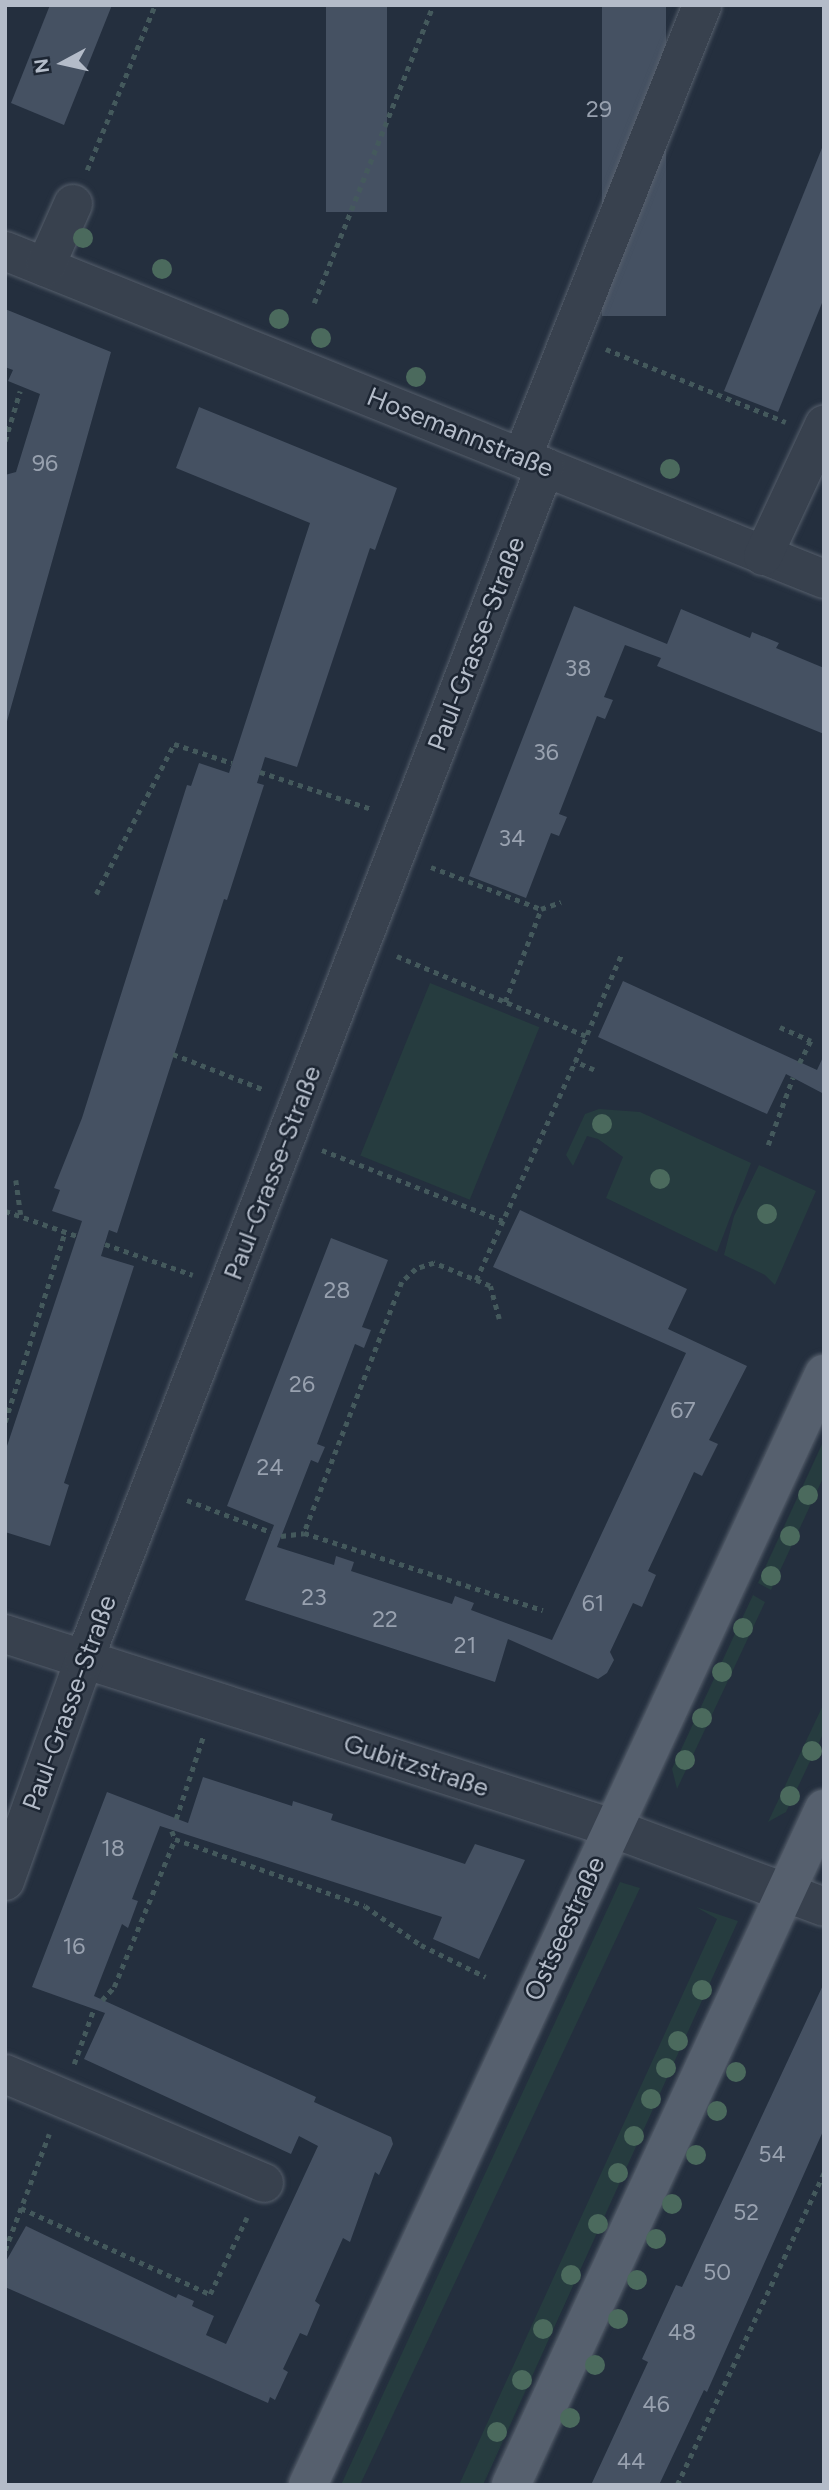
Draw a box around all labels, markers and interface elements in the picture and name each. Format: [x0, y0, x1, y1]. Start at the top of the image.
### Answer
north arrow [28, 28, 98, 98]
text: N [29, 57, 54, 75]
house number: 29 [586, 95, 612, 123]
street label: Hosemannstraße [362, 381, 558, 485]
house number: 96 [32, 449, 58, 477]
street label: Paul-Grasse-Straße [422, 532, 532, 756]
house number: 38 [565, 654, 591, 682]
house number: 36 [533, 738, 559, 766]
house number: 34 [499, 824, 525, 852]
street label: Paul-Grasse-Straße [218, 1061, 328, 1285]
house number: 28 [324, 1276, 350, 1304]
house number: 26 [289, 1370, 315, 1398]
house number: 67 [670, 1396, 696, 1424]
house number: 24 [256, 1453, 284, 1481]
house number: 23 [301, 1583, 327, 1611]
house number: 61 [582, 1589, 604, 1617]
street label: Paul-Grasse-Straße [17, 1591, 123, 1815]
house number: 22 [372, 1605, 398, 1633]
house number: 21 [454, 1631, 476, 1659]
street label: Gubitzstraße [339, 1728, 493, 1804]
house number: 18 [101, 1834, 125, 1862]
street label: Ostseestraße [518, 1852, 612, 2006]
house number: 16 [63, 1932, 85, 1960]
house number: 54 [758, 2140, 786, 2168]
house number: 52 [733, 2198, 759, 2226]
house number: 50 [703, 2258, 731, 2286]
house number: 48 [668, 2318, 696, 2346]
house number: 46 [642, 2390, 670, 2418]
house number: 44 [617, 2447, 645, 2475]

